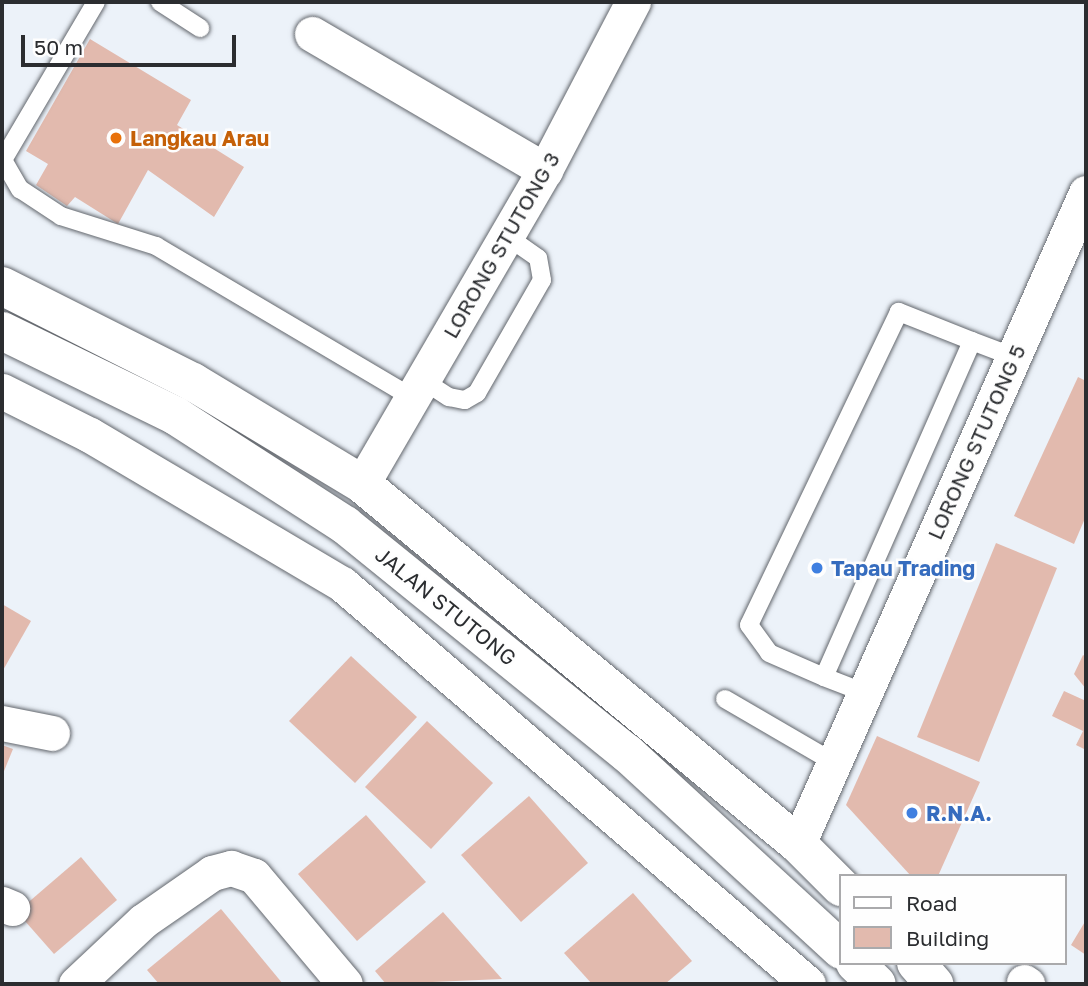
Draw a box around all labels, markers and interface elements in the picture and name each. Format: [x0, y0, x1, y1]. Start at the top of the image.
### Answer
scale bar [24, 21, 240, 65]
text: 50 m [34, 34, 83, 60]
place label: Langkau Arau [130, 125, 269, 151]
marker: Langkau Arau [108, 130, 124, 146]
street label: LORONG STUTONG 3 [437, 148, 565, 342]
street label: LORONG STUTONG 5 [922, 341, 1030, 543]
street label: JALAN STUTONG [371, 542, 521, 670]
place label: Tapau Trading [831, 555, 975, 581]
marker: Tapau Trading [809, 560, 825, 576]
place label: R.N.A. [926, 800, 992, 826]
marker: R.N.A. [904, 805, 920, 821]
legend [839, 874, 1067, 965]
text: Road [906, 890, 957, 916]
text: Building [906, 925, 989, 951]

